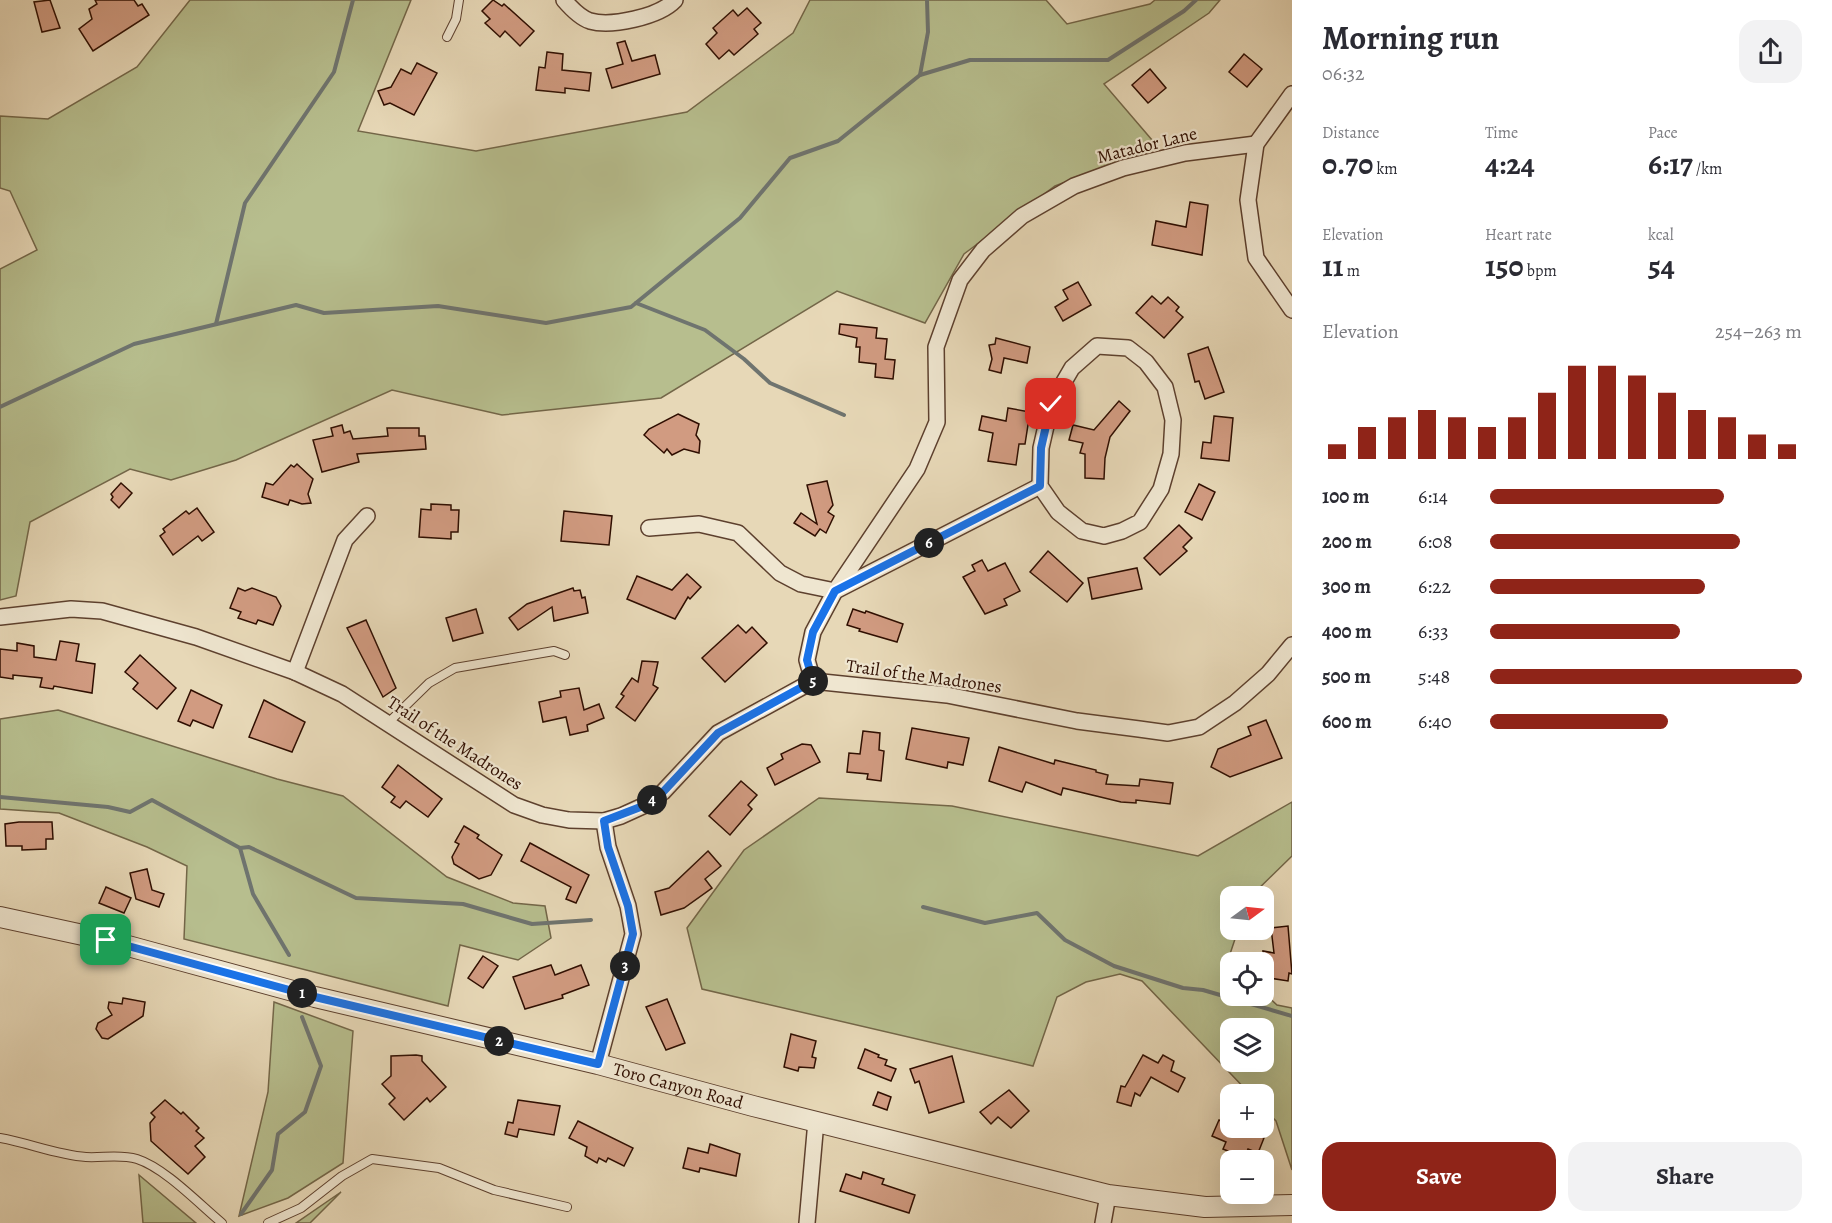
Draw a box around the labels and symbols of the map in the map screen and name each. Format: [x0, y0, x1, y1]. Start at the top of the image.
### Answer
street label: Matador Lane [1094, 121, 1200, 169]
pin [1025, 378, 1076, 429]
pin: 6 [914, 528, 944, 558]
street label: Trail of the Madrones [845, 653, 1003, 699]
pin: 5 [798, 666, 828, 696]
street label: Trail of the Madrones [383, 690, 527, 796]
pin: 4 [637, 785, 667, 815]
north arrow [1220, 886, 1274, 940]
pin [80, 914, 131, 965]
pin: 3 [610, 951, 640, 981]
pin: 1 [287, 978, 317, 1008]
pin: 2 [484, 1026, 514, 1056]
street label: Toro Canyon Road [610, 1057, 746, 1115]

